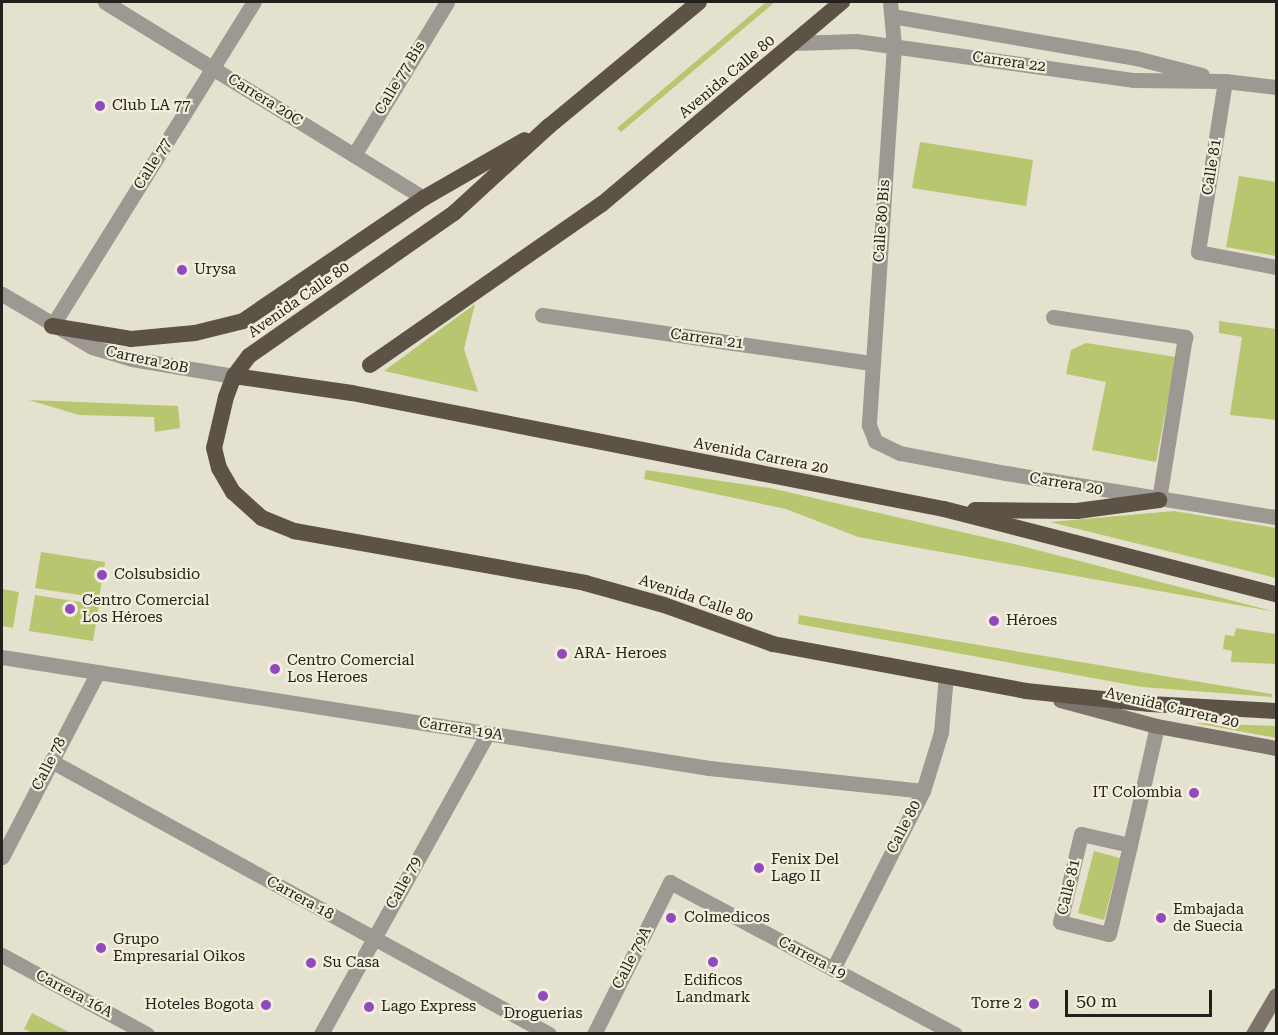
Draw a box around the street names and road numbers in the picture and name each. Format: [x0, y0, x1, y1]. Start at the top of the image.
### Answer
street label: Avenida Calle 80 [675, 32, 779, 122]
street label: Calle 77 Bis [371, 38, 429, 118]
street label: Carrera 22 [971, 48, 1047, 76]
street label: Carrera 20C [224, 70, 306, 130]
street label: Calle 77 [130, 135, 176, 193]
street label: Calle 81 [1199, 137, 1225, 197]
street label: Calle 80 Bis [870, 179, 894, 263]
street label: Avenida Calle 80 [245, 258, 353, 342]
street label: Carrera 21 [669, 325, 745, 353]
street label: Carrera 20B [104, 342, 190, 378]
street label: Avenida Carrera 20 [692, 434, 830, 478]
street label: Carrera 20 [1028, 469, 1104, 499]
street label: Avenida Calle 80 [637, 571, 755, 627]
street label: Avenida Carrera 20 [1103, 684, 1241, 732]
street label: Carrera 19A [418, 713, 504, 745]
street label: Calle 78 [28, 735, 70, 793]
street label: Calle 80 [883, 798, 925, 856]
street label: Calle 79 [382, 854, 426, 912]
street label: Calle 81 [1054, 857, 1084, 917]
street label: Carrera 18 [263, 872, 337, 924]
street label: Calle 79A [609, 924, 655, 992]
street label: Carrera 19 [775, 933, 849, 983]
street label: Carrera 16A [32, 966, 116, 1022]

